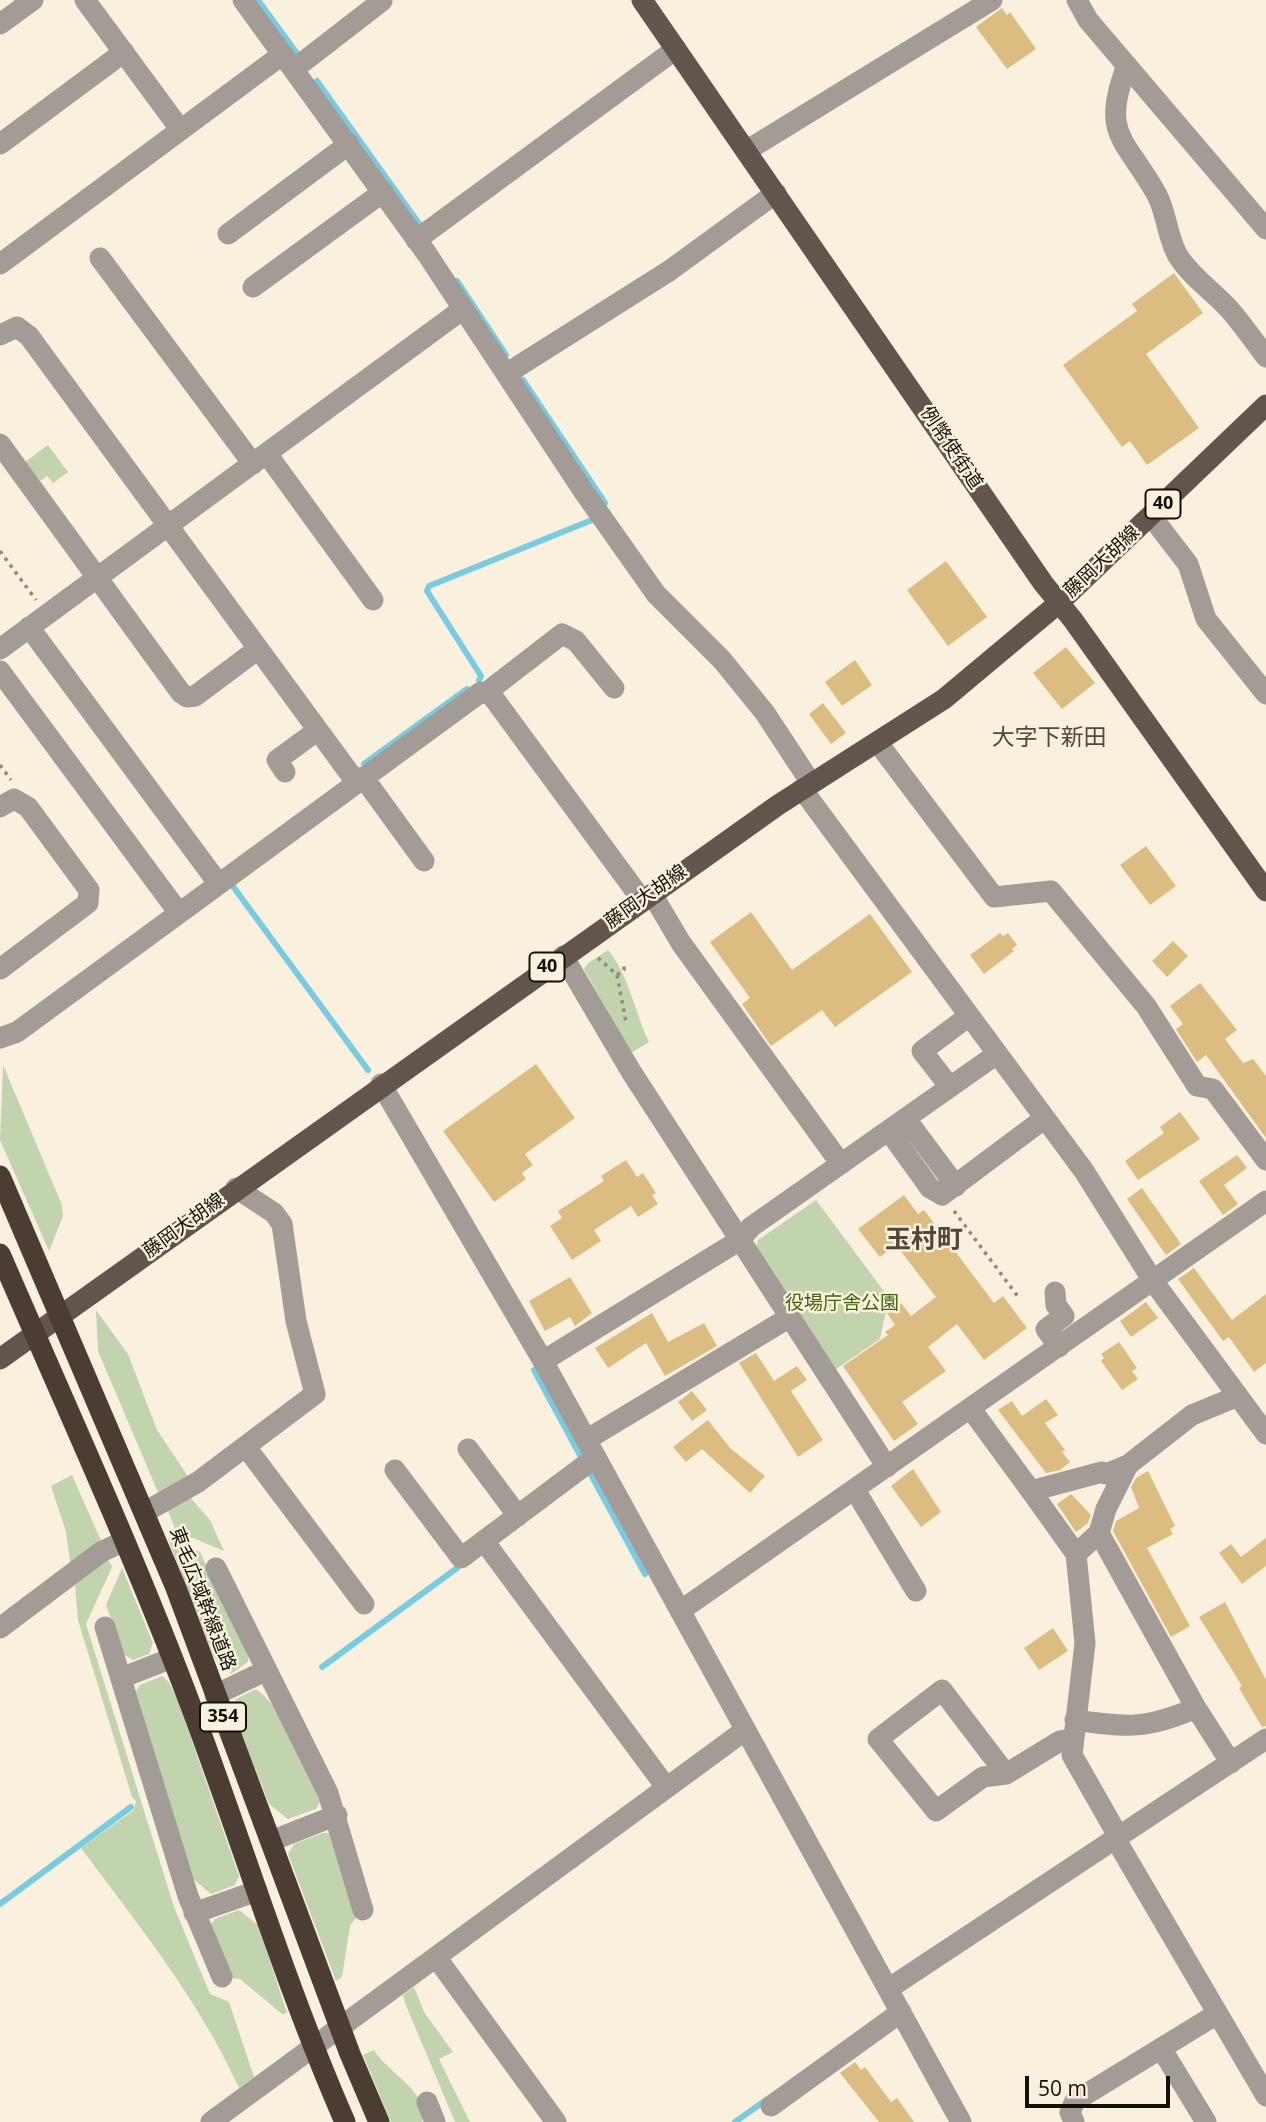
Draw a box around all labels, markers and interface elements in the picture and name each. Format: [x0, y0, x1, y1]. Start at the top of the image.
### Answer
street label: 例幣使街道 [915, 402, 987, 494]
road number: 40 [1146, 490, 1180, 518]
street label: 藤岡大胡線 [1059, 521, 1145, 603]
district label: 大字下新田 [992, 724, 1106, 752]
street label: 藤岡大胡線 [601, 860, 691, 934]
road number: 40 [530, 952, 564, 982]
street label: 藤岡大胡線 [139, 1189, 229, 1263]
district label: 玉村町 [885, 1225, 963, 1257]
park label: 役場庁舎公園 [785, 1293, 899, 1315]
street label: 東毛広域幹線道路 [164, 1524, 240, 1674]
road number: 354 [200, 1702, 246, 1732]
scale bar [1028, 2062, 1173, 2106]
text: 50 m [1038, 2074, 1087, 2102]

